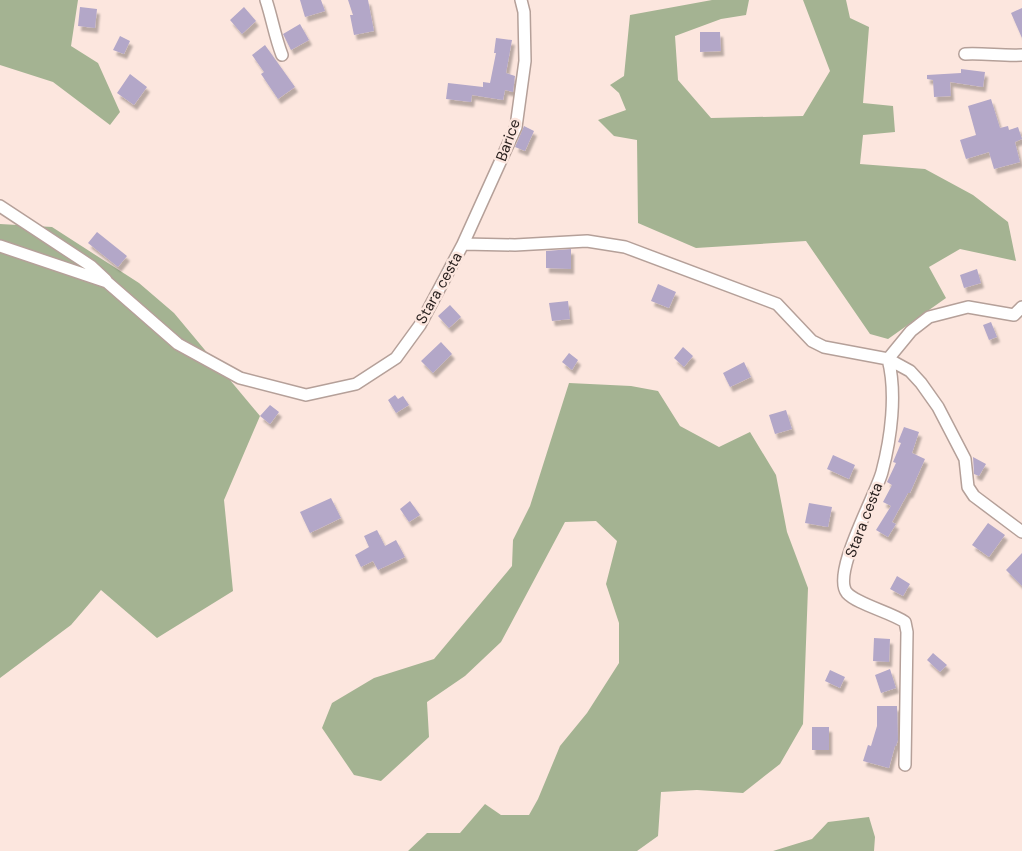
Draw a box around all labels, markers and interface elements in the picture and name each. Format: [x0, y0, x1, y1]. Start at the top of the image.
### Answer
street label: Barice [491, 116, 525, 164]
street label: Stara cesta [411, 249, 467, 327]
street label: Stara cesta [841, 480, 887, 560]

